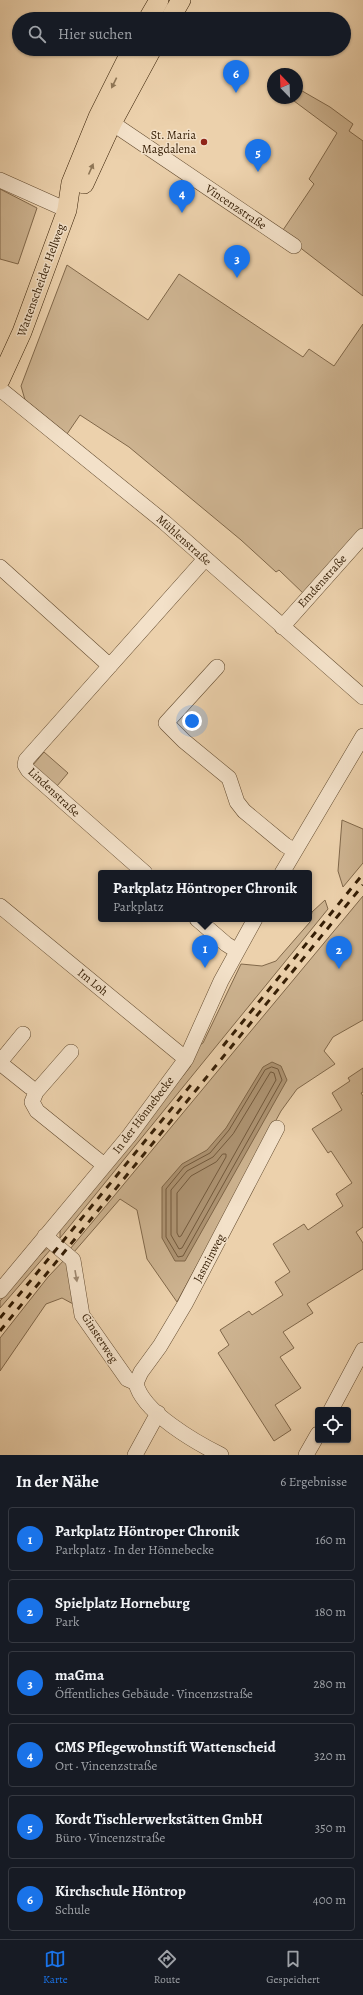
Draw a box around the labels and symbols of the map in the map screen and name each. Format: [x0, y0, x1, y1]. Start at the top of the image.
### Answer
pin: 6 [223, 60, 249, 93]
north arrow [267, 68, 303, 104]
one-way arrow [111, 77, 117, 89]
place label: St. Maria Magdalena [142, 127, 196, 157]
marker: St. Maria Magdalena [199, 137, 209, 147]
pin: 5 [245, 139, 271, 172]
one-way arrow [88, 163, 94, 175]
pin: 4 [169, 180, 195, 213]
street label: Vincenzstraße [201, 180, 270, 233]
street label: Wattenscheider Hellweg [13, 221, 69, 340]
pin: 3 [224, 245, 250, 278]
street label: Mühlenstraße [153, 511, 215, 569]
street label: Emdenstraße [294, 551, 350, 611]
your location [182, 711, 202, 731]
street label: Lindenstraße [24, 764, 84, 820]
pin: 1 [192, 935, 218, 968]
pin: 2 [326, 936, 352, 969]
street label: Im Loh [74, 965, 112, 1000]
street label: In der Hönnebecke [109, 1073, 177, 1157]
street label: Jasminweg [189, 1231, 229, 1285]
one-way arrow [73, 1270, 79, 1282]
street label: Ginsterweg [78, 1310, 122, 1366]

